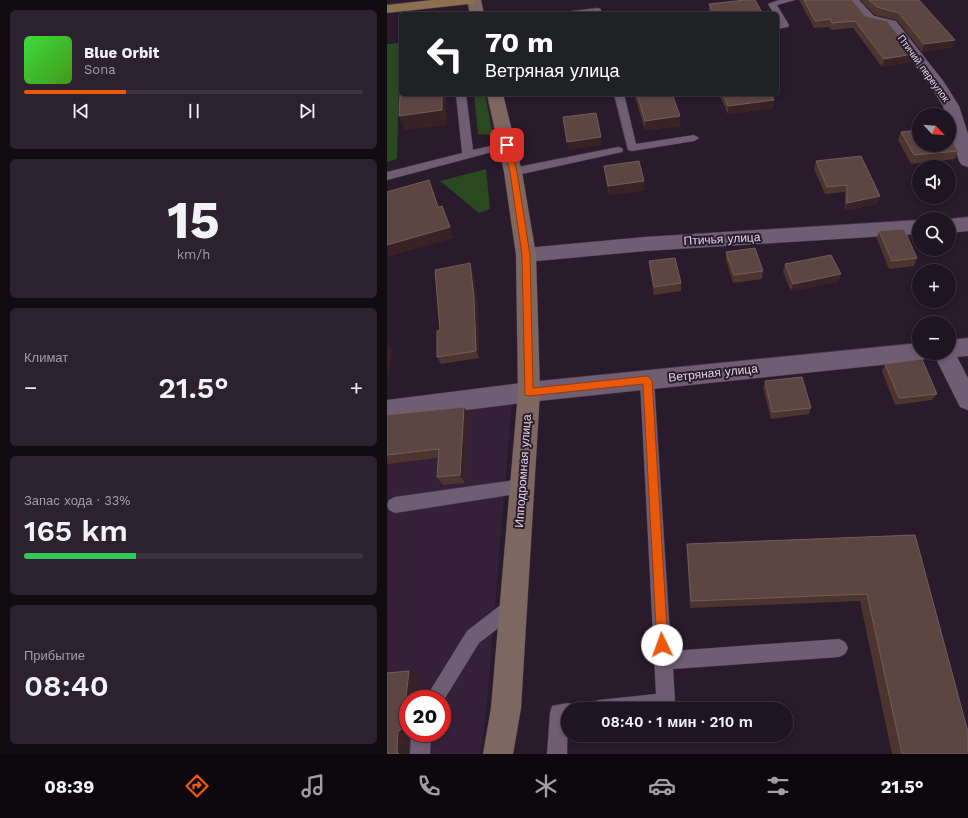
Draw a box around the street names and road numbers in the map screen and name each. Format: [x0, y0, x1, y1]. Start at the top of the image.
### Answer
street label: Птичий переулок [896, 33, 952, 104]
street label: Птичья улица [683, 230, 761, 248]
street label: Ветряная улица [668, 361, 759, 385]
street label: Ипподромная улица [512, 414, 534, 528]

